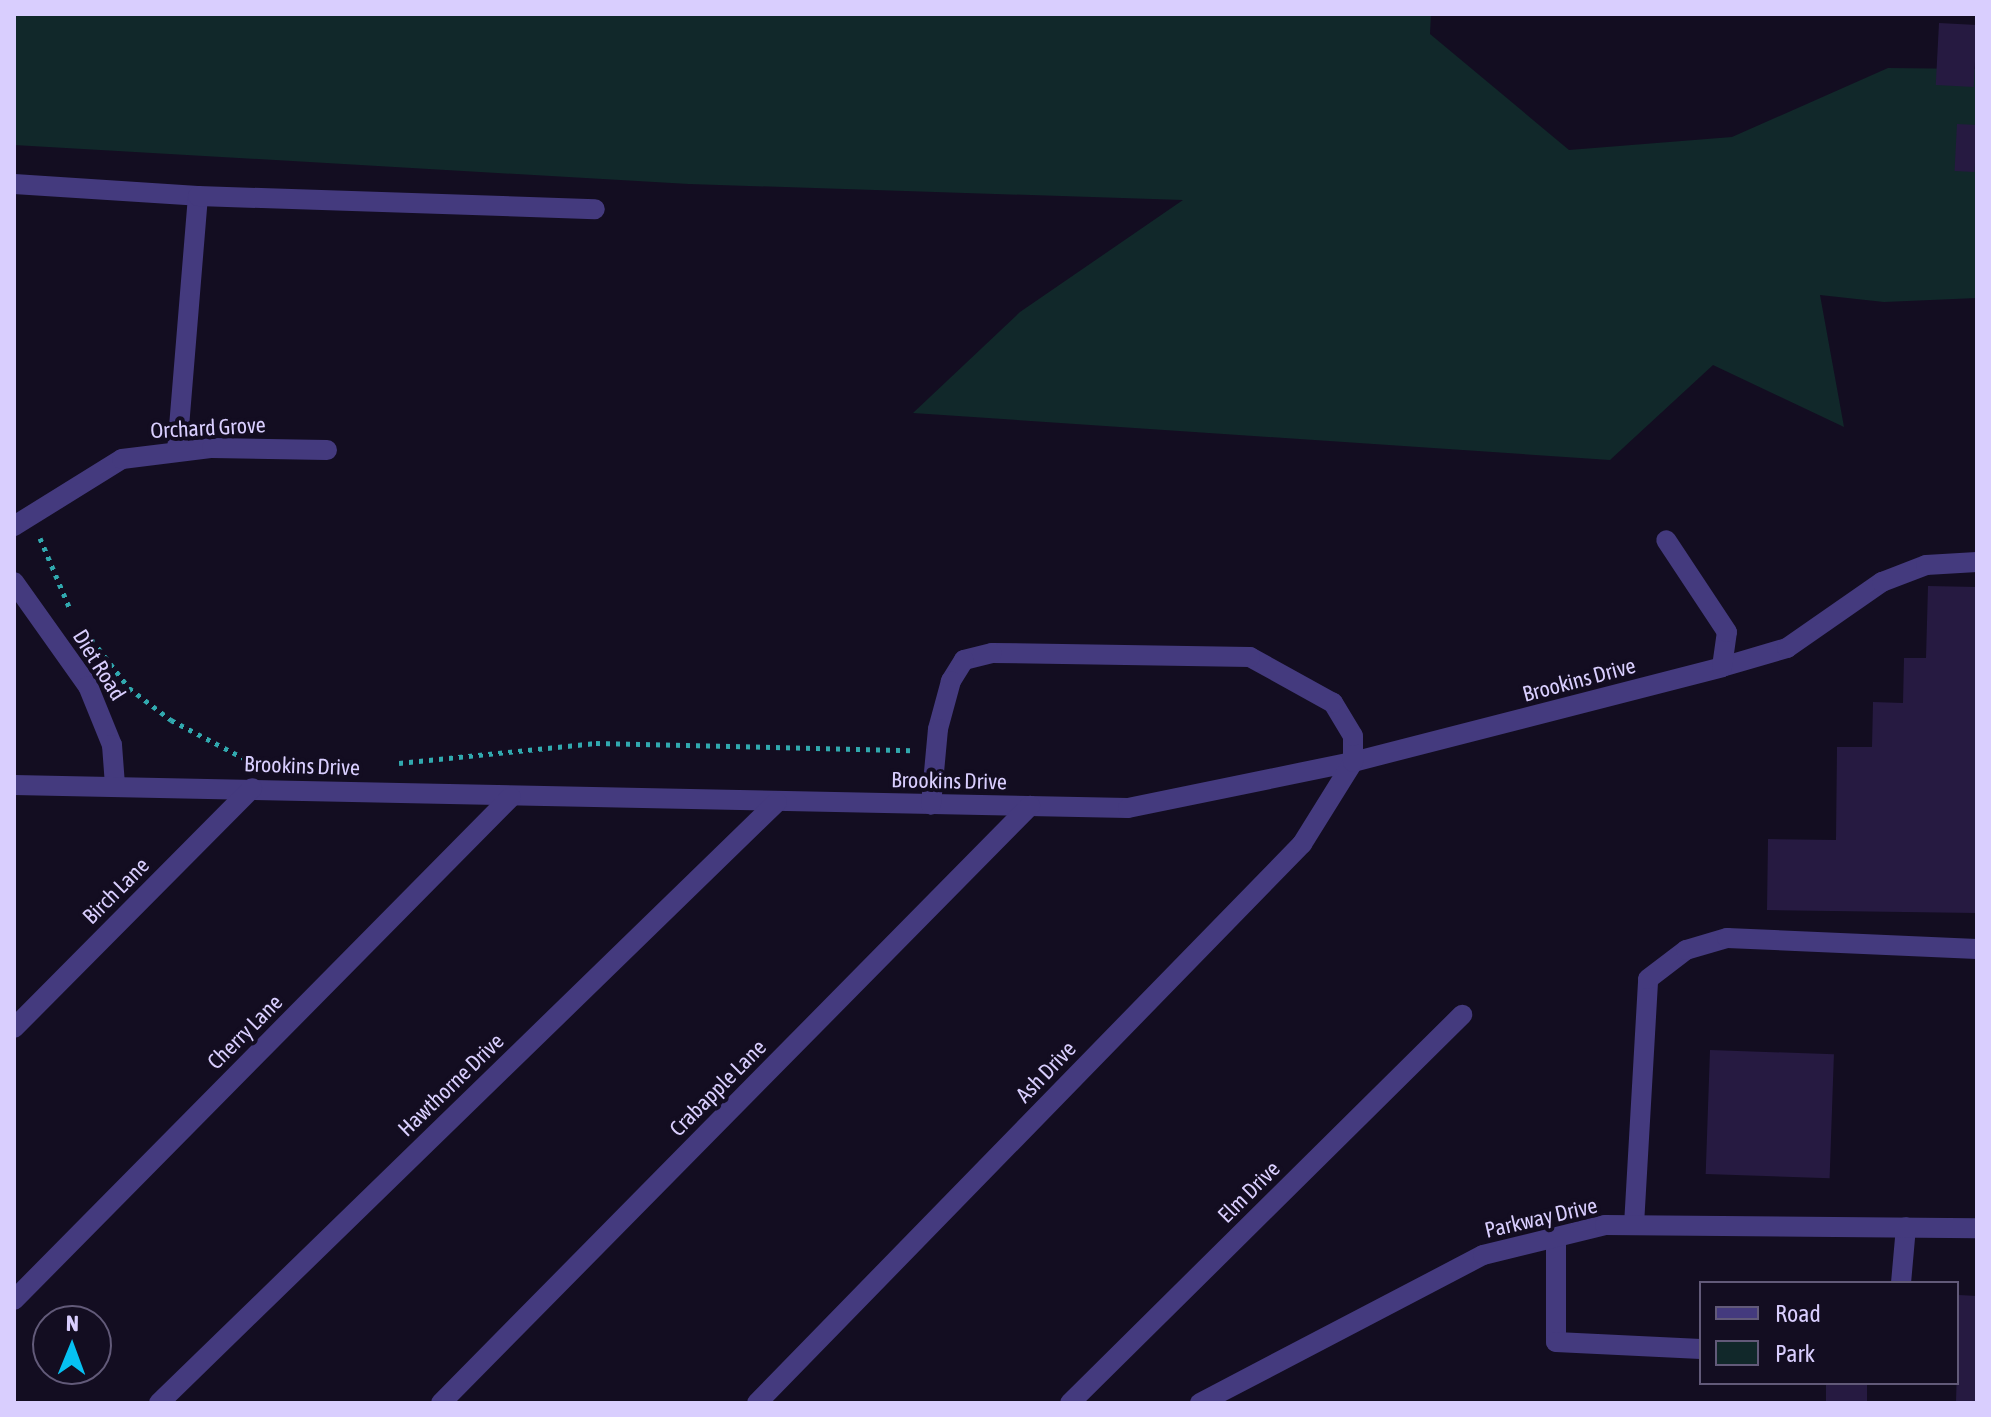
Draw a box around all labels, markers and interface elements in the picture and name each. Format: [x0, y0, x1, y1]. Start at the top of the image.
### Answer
street label: Orchard Grove [150, 412, 266, 444]
street label: Diet Road [67, 625, 131, 705]
street label: Brookins Drive [1520, 652, 1638, 708]
street label: Brookins Drive [244, 751, 360, 781]
street label: Brookins Drive [891, 767, 1007, 795]
street label: Birch Lane [77, 852, 155, 930]
street label: Cherry Lane [202, 989, 288, 1075]
street label: Hawthorne Drive [393, 1028, 509, 1142]
street label: Crabapple Lane [664, 1034, 772, 1142]
street label: Ash Drive [1010, 1036, 1082, 1108]
street label: Elm Drive [1213, 1156, 1285, 1228]
street label: Parkway Drive [1482, 1192, 1600, 1244]
legend [1699, 1281, 1959, 1385]
text: Road [1775, 1300, 1821, 1327]
north arrow [32, 1305, 112, 1385]
text: N [66, 1310, 79, 1336]
text: Park [1775, 1340, 1815, 1367]

